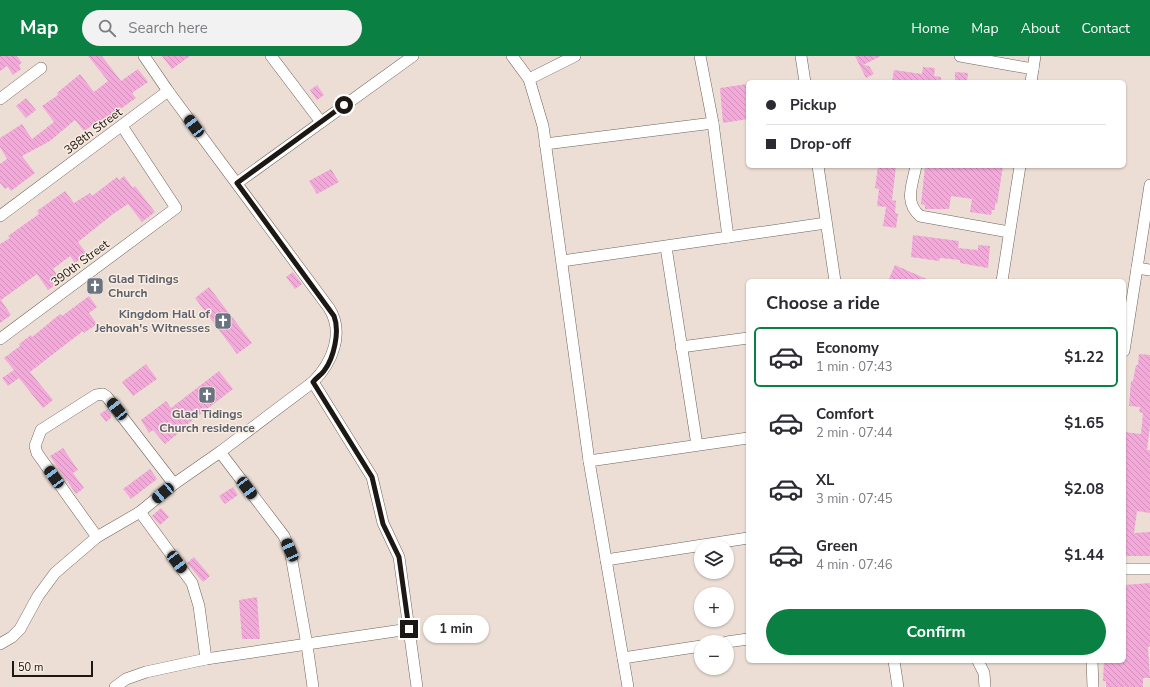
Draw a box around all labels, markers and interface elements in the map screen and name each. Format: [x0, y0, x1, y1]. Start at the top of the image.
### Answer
search box [82, 10, 362, 46]
text: Map [20, 15, 58, 41]
icon: search [96, 17, 118, 39]
text: Search here [128, 18, 208, 38]
text: Home [911, 19, 949, 38]
text: Map [971, 19, 999, 38]
text: About [1021, 19, 1060, 38]
text: Contact [1082, 19, 1130, 38]
text: Pickup [790, 95, 836, 115]
route start [335, 96, 353, 114]
street label: 388th Street [61, 104, 126, 158]
car [182, 113, 206, 139]
text: Drop-off [790, 134, 851, 154]
street label: 390th Street [48, 236, 113, 290]
place label: Glad Tidings Church [108, 271, 179, 301]
church icon: Glad Tidings Church [85, 276, 105, 296]
text: Choose a ride [766, 291, 880, 315]
place label: Kingdom Hall of Jehovah's Witnesses [94, 306, 211, 336]
church icon: Kingdom Hall of Jehovah's Witnesses [213, 311, 233, 331]
text: Economy [816, 338, 879, 358]
icon: car [768, 339, 804, 375]
text: $1.22 [1064, 347, 1104, 367]
text: 1 min · 07:43 [816, 358, 892, 376]
church icon: Glad Tidings Church residence [197, 385, 217, 405]
car [105, 396, 129, 422]
text: Comfort [816, 404, 873, 424]
icon: car [768, 405, 804, 441]
place label: Glad Tidings Church residence [159, 406, 255, 436]
text: $1.65 [1064, 413, 1104, 433]
text: 2 min · 07:44 [816, 424, 892, 442]
car [42, 464, 66, 490]
text: XL [816, 470, 835, 490]
icon: car [768, 471, 804, 507]
car [235, 475, 259, 501]
text: $2.08 [1064, 479, 1104, 499]
car [150, 481, 176, 505]
text: 3 min · 07:45 [816, 490, 892, 508]
text: Green [816, 536, 858, 556]
car [280, 537, 300, 563]
icon: car [768, 537, 804, 573]
map controls [694, 539, 734, 675]
button: layers [694, 539, 734, 579]
text: $1.44 [1064, 545, 1104, 565]
car [165, 549, 189, 575]
text: 4 min · 07:46 [816, 556, 892, 574]
button: + [694, 587, 734, 627]
button: Confirm [766, 609, 1106, 655]
callout: 1 min [423, 615, 489, 643]
route end [400, 620, 418, 638]
text: 1 min [439, 620, 473, 638]
button: − [694, 635, 734, 675]
scale bar [12, 659, 93, 678]
text: 50 m [18, 660, 43, 675]

